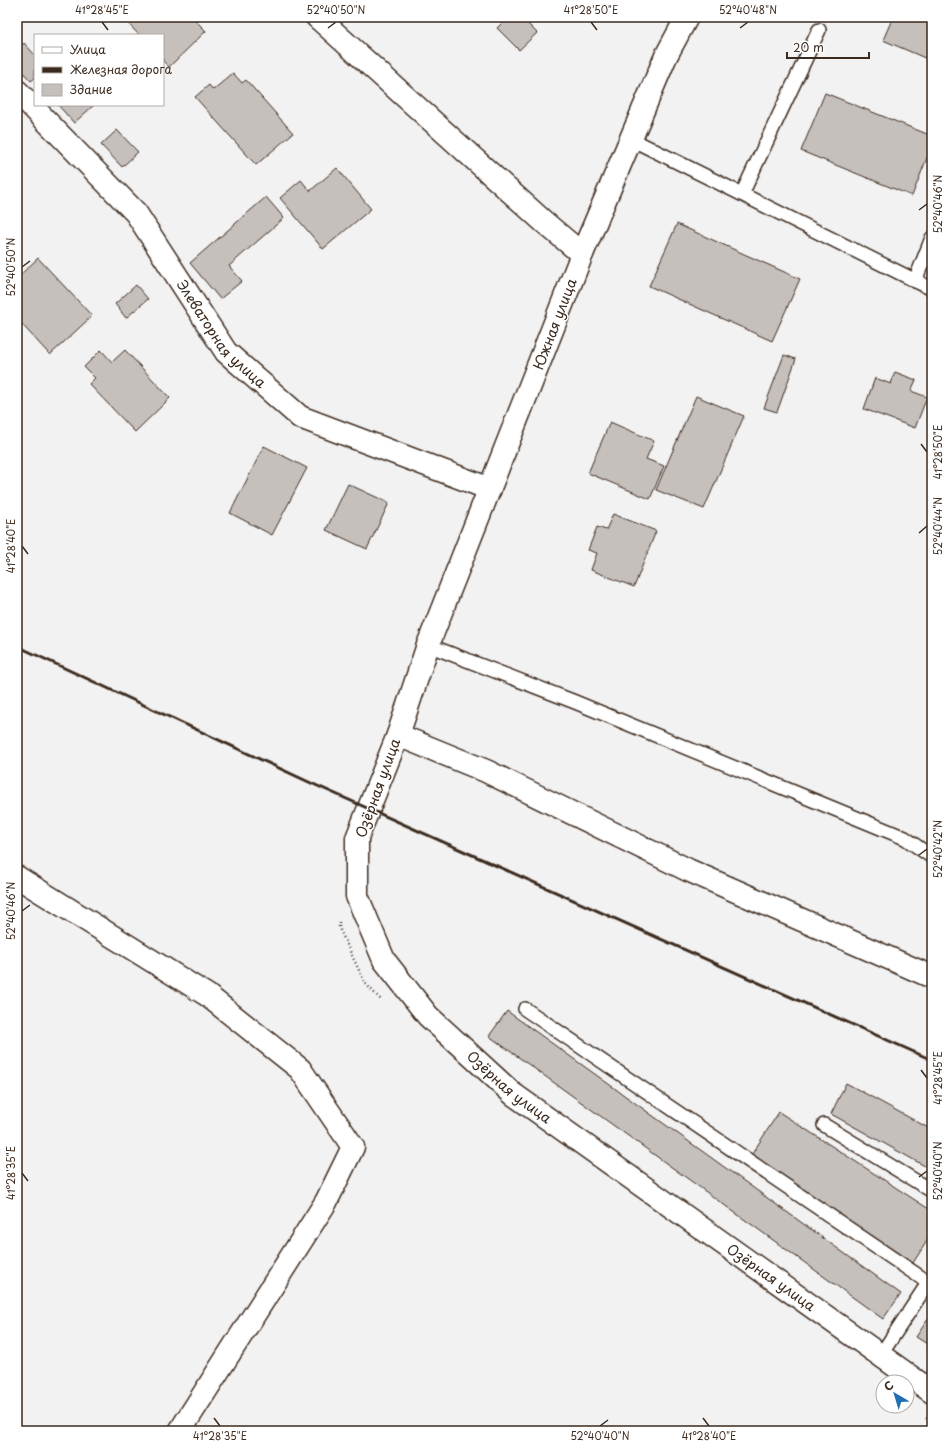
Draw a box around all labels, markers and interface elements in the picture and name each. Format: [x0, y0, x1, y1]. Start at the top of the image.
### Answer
text: 41°28'45"E [75, 2, 129, 17]
text: 52°40'50"N [307, 2, 366, 17]
text: 41°28'50"E [564, 2, 618, 17]
text: 52°40'48"N [719, 2, 777, 17]
legend [34, 34, 164, 106]
scale bar [787, 34, 869, 60]
text: 20 m [793, 38, 824, 56]
text: Улица [70, 40, 106, 58]
text: Железная дорога [70, 60, 173, 78]
text: Здание [70, 80, 112, 98]
text: 52°40'46"N [930, 174, 945, 233]
text: 52°40'50"N [3, 237, 18, 296]
street label: Элеваторная улица [172, 275, 271, 393]
street label: Южная улица [527, 275, 582, 373]
text: 41°28'50"E [930, 425, 945, 479]
text: 52°40'44"N [930, 497, 945, 555]
text: 41°28'40"E [3, 519, 18, 573]
street label: Озёрная улица [350, 735, 405, 841]
text: 52°40'42"N [930, 820, 945, 878]
text: 52°40'46"N [3, 881, 18, 940]
street label: Озёрная улица [462, 1046, 556, 1128]
text: 41°28'45"E [930, 1051, 945, 1105]
text: 52°40'40"N [930, 1141, 945, 1200]
text: 41°28'35"E [3, 1146, 18, 1200]
street label: Озёрная улица [723, 1238, 820, 1316]
north arrow [875, 1374, 915, 1414]
text: С [880, 1376, 897, 1395]
text: 41°28'35"E [193, 1428, 247, 1443]
text: 52°40'40"N [571, 1428, 630, 1443]
text: 41°28'40"E [682, 1428, 736, 1443]

